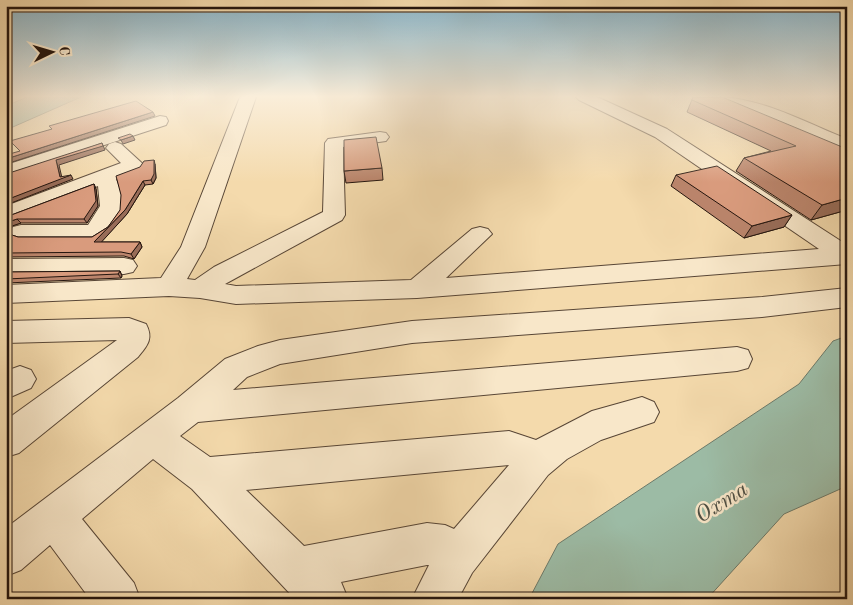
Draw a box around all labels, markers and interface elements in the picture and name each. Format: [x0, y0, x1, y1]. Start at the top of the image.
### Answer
north arrow [28, 28, 78, 78]
text: С [57, 46, 71, 56]
water label: Охта [692, 478, 752, 528]

